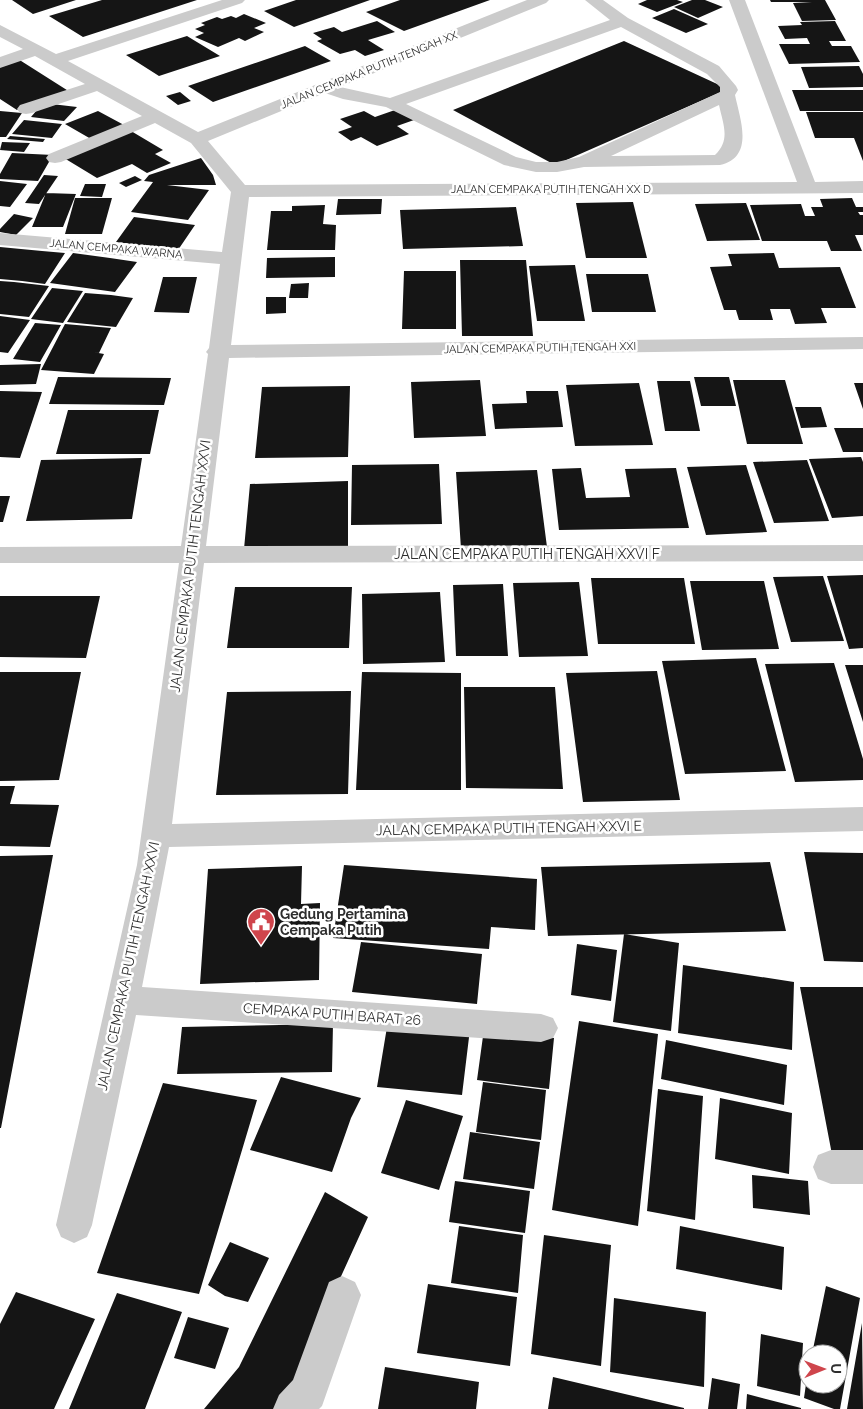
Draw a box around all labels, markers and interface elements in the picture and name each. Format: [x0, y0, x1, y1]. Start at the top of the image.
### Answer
street label: JALAN CEMPAKA PUTIH TENGAH XX [279, 28, 459, 112]
street label: JALAN CEMPAKA PUTIH TENGAH XX D [451, 183, 651, 196]
street label: JALAN CEMPAKA WARNA [49, 237, 184, 261]
street label: JALAN CEMPAKA PUTIH TENGAH XXI [444, 340, 636, 356]
street label: JALAN CEMPAKA PUTIH TENGAH XXVI [167, 439, 213, 693]
street label: JALAN CEMPAKA PUTIH TENGAH XXVI F [394, 546, 660, 562]
street label: JALAN CEMPAKA PUTIH TENGAH XXVI E [376, 818, 642, 838]
street label: JALAN CEMPAKA PUTIH TENGAH XXVI [94, 840, 162, 1092]
place label: Gedung Pertamina Cempaka Putih [280, 906, 406, 938]
public building icon: Gedung Pertamina Cempaka Putih [246, 907, 276, 946]
street label: CEMPAKA PUTIH BARAT 26 [243, 1000, 421, 1028]
north arrow [798, 1344, 848, 1394]
text: U [828, 1363, 844, 1374]

